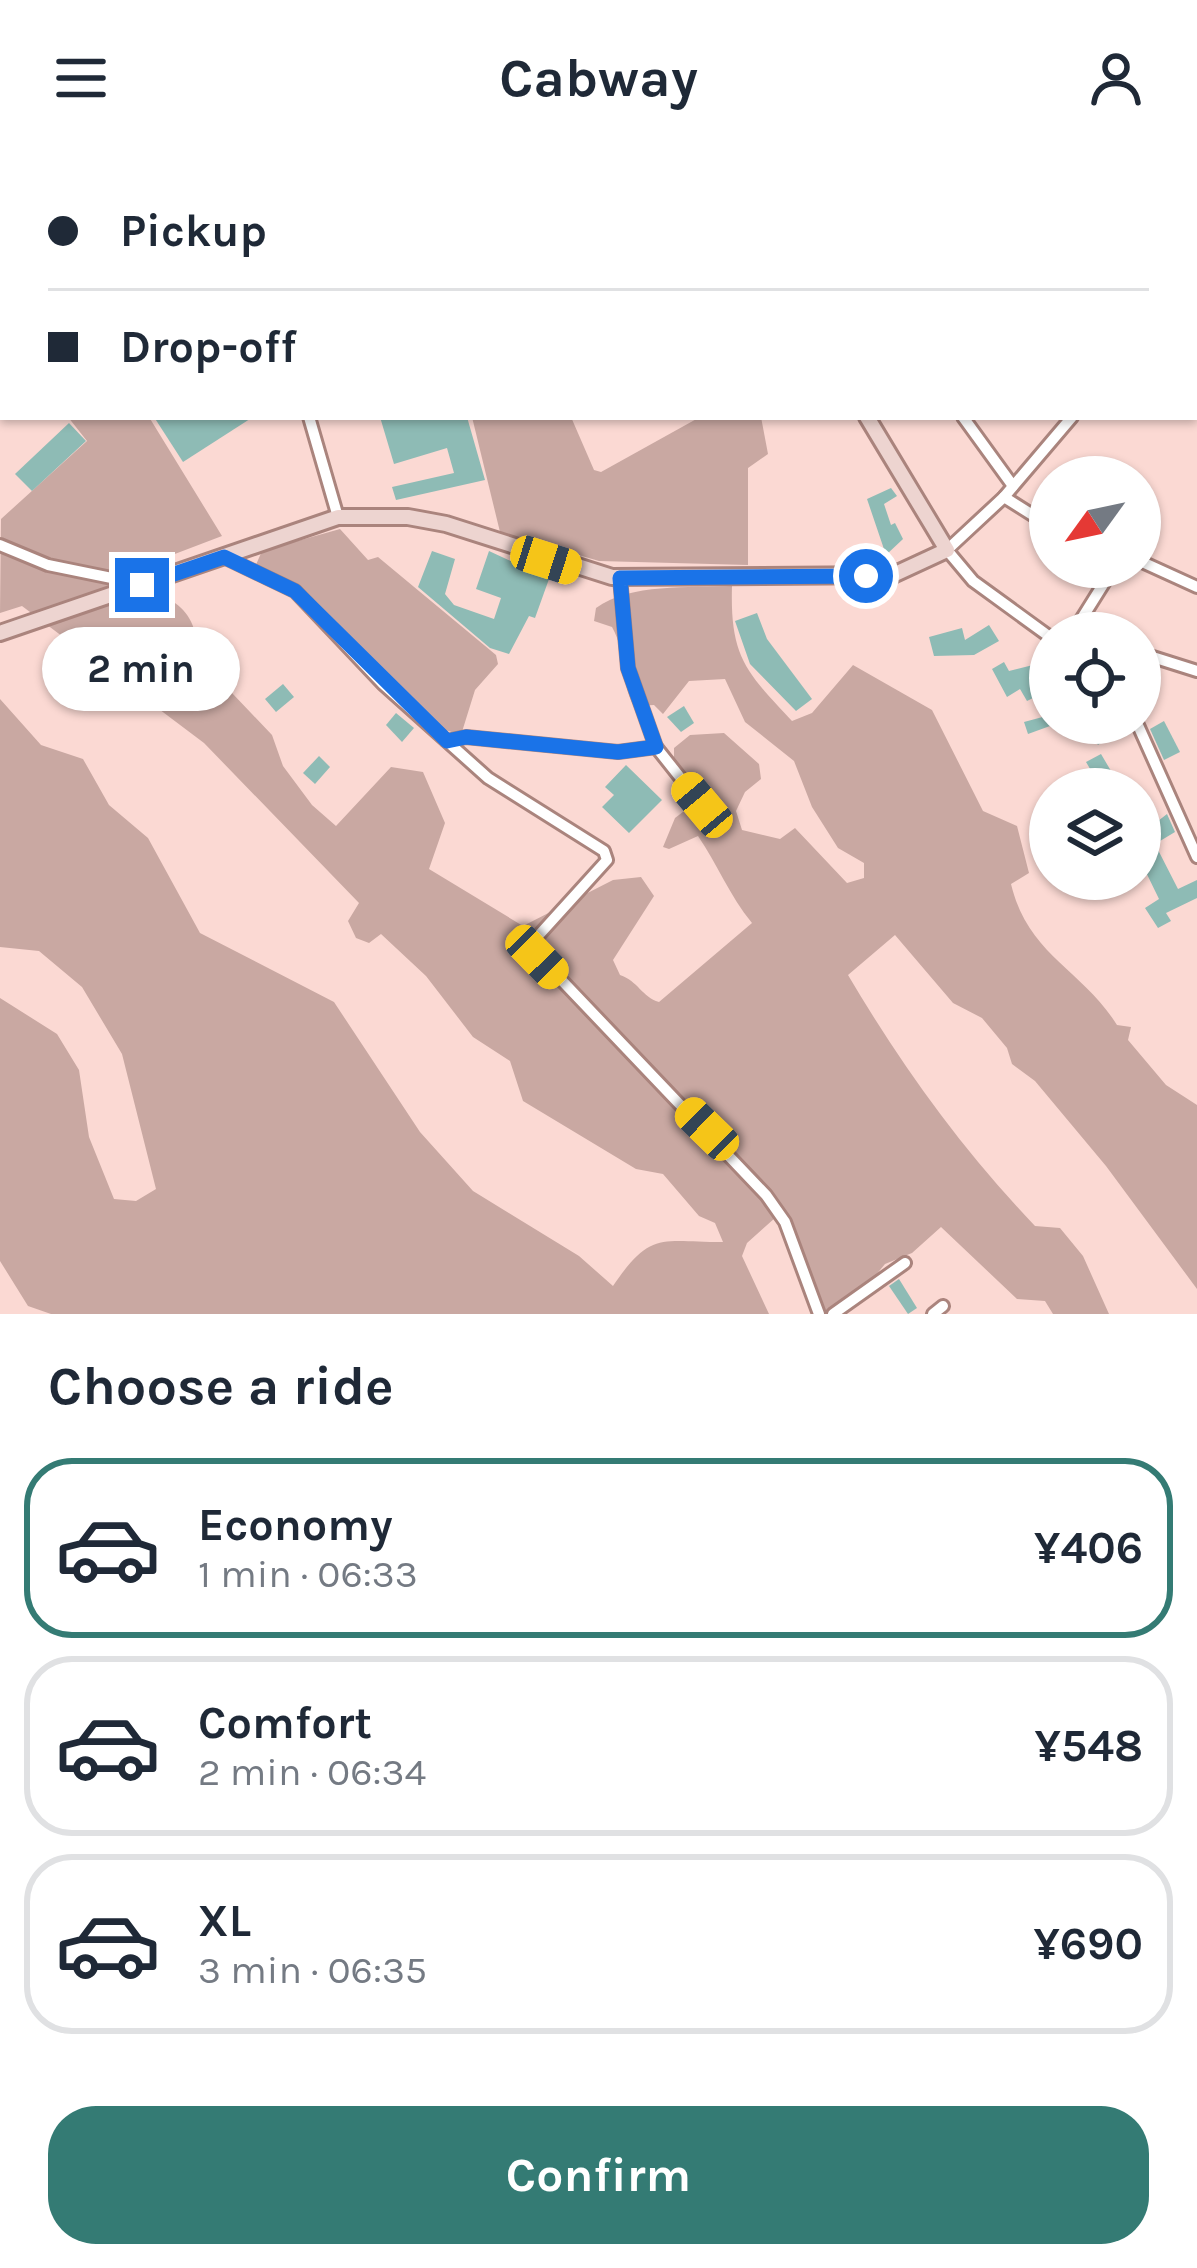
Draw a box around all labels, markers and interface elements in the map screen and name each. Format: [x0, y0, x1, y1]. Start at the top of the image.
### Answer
icon: menu [48, 45, 114, 111]
icon: person [1083, 45, 1149, 111]
text: Cabway [499, 46, 698, 110]
text: Pickup [120, 205, 267, 257]
text: Drop-off [120, 321, 297, 373]
north arrow [1029, 456, 1161, 588]
map controls [1029, 456, 1161, 900]
car [506, 532, 586, 588]
route start [839, 549, 893, 603]
route end [115, 558, 169, 612]
button: locate [1029, 612, 1161, 744]
callout: 2 min [43, 627, 241, 711]
text: 2 min [87, 646, 195, 692]
car [665, 766, 739, 844]
button: layers [1029, 768, 1161, 900]
car [499, 919, 575, 995]
car [669, 1091, 745, 1167]
text: Choose a ride [48, 1354, 394, 1418]
icon: car [54, 1494, 162, 1602]
text: Economy [198, 1499, 393, 1551]
text: ¥406 [1034, 1522, 1143, 1574]
text: 1 min · 06:33 [198, 1551, 418, 1597]
icon: car [54, 1692, 162, 1800]
text: Comfort [198, 1697, 372, 1749]
text: ¥548 [1035, 1720, 1143, 1772]
text: 2 min · 06:34 [198, 1749, 426, 1795]
icon: car [54, 1890, 162, 1998]
text: XL [198, 1895, 251, 1947]
text: ¥690 [1033, 1918, 1143, 1970]
text: 3 min · 06:35 [198, 1947, 427, 1993]
button: Confirm [48, 2106, 1149, 2244]

